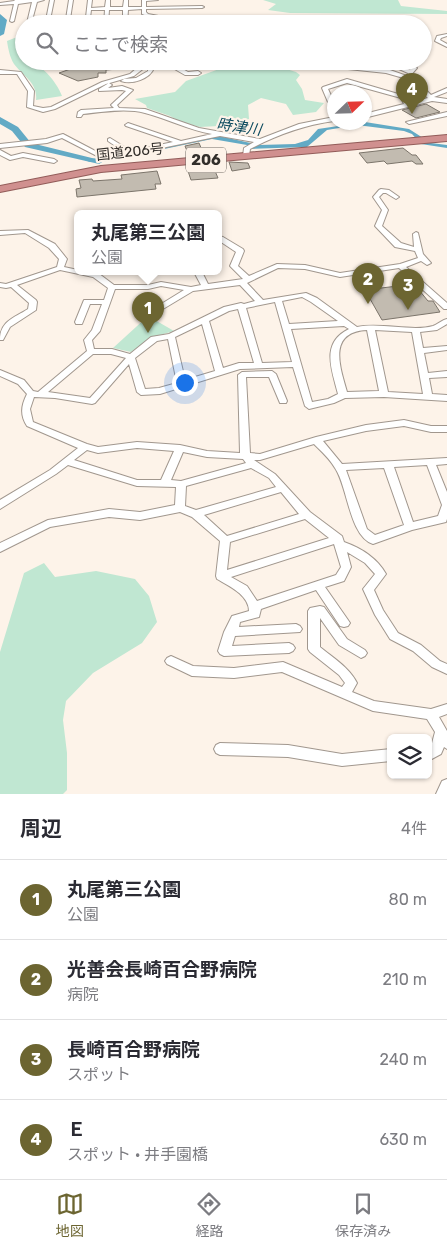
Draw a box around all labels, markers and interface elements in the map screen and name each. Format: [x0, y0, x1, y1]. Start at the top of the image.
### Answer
search box [15, 15, 432, 70]
icon: search [33, 29, 61, 57]
text: ここで検索 [73, 33, 168, 56]
pin: 4 [396, 73, 428, 114]
north arrow [327, 85, 372, 130]
water label: 時津川 [215, 115, 265, 139]
street label: 国道206号 [96, 140, 164, 164]
road number: 206 [186, 148, 226, 172]
popup [74, 210, 222, 275]
text: 丸尾第三公園 [91, 221, 205, 244]
text: 公園 [91, 248, 123, 267]
pin: 2 [352, 263, 384, 304]
pin: 3 [392, 269, 424, 310]
pin: 1 [132, 292, 164, 333]
your location [172, 370, 198, 396]
map controls [387, 734, 432, 779]
button: layers [387, 734, 432, 779]
text: 周辺 [20, 816, 62, 841]
text: 4件 [401, 819, 427, 838]
text: 丸尾第三公園 [67, 878, 181, 901]
text: 1 [32, 890, 40, 909]
text: 80 m [389, 890, 427, 909]
text: 公園 [67, 905, 99, 924]
text: 光善会長崎百合野病院 [67, 958, 257, 981]
text: 2 [31, 970, 41, 989]
text: 210 m [382, 970, 427, 989]
text: 病院 [67, 985, 99, 1004]
text: 長崎百合野病院 [67, 1038, 200, 1061]
text: 3 [31, 1050, 41, 1069]
text: 240 m [380, 1050, 427, 1069]
text: スポット [67, 1065, 131, 1084]
text: Ｅ [67, 1118, 86, 1141]
text: 4 [31, 1130, 41, 1149]
text: 630 m [379, 1130, 427, 1149]
text: スポット · 井手園橋 [67, 1145, 208, 1164]
tab: 地図 [56, 1190, 84, 1240]
tab: 経路 [195, 1190, 223, 1240]
tab: 保存済み [335, 1190, 391, 1240]

